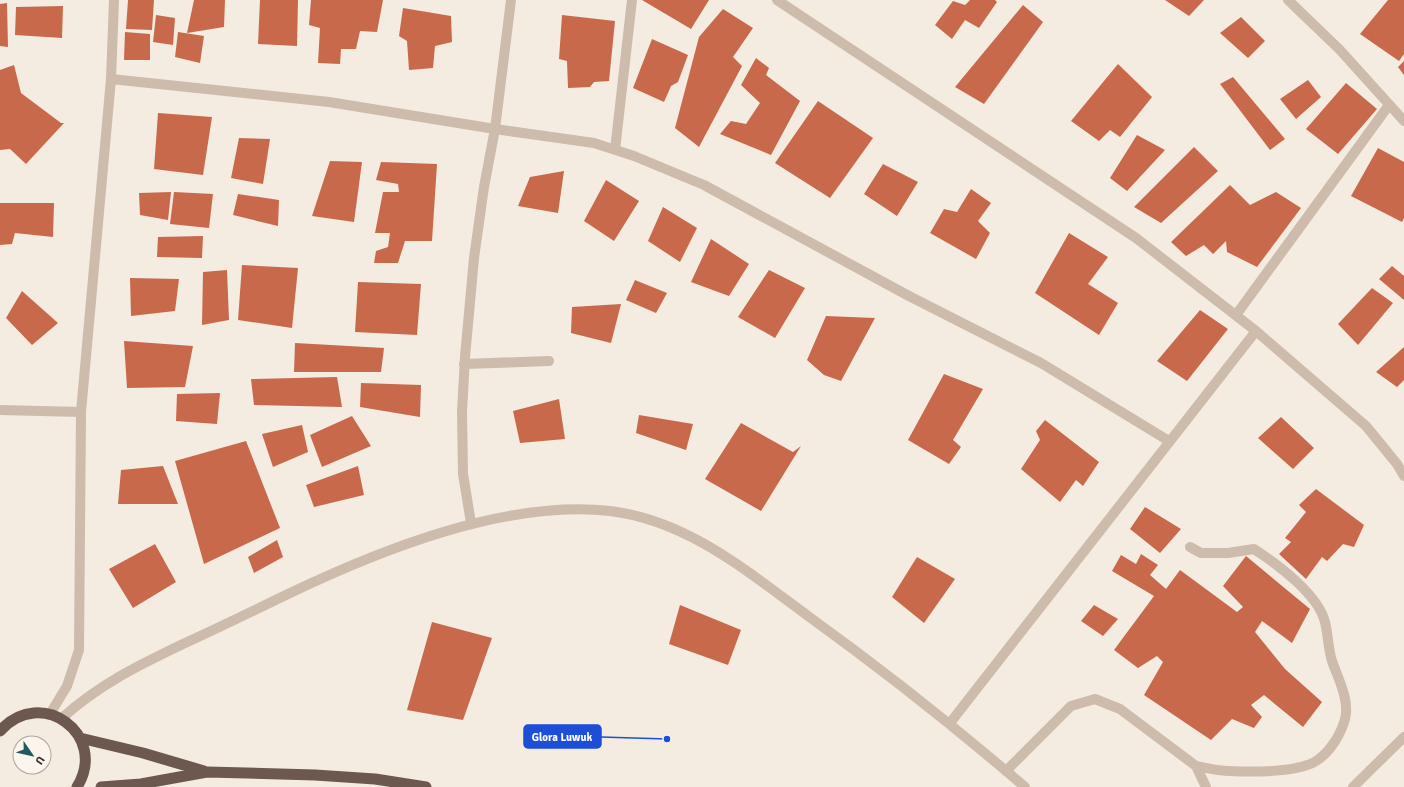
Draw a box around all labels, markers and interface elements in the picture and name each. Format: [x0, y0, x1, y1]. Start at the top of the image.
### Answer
callout: Glora Luwuk [524, 725, 601, 748]
text: Glora Luwuk [532, 731, 592, 744]
north arrow [12, 735, 52, 775]
text: U [32, 754, 47, 767]

